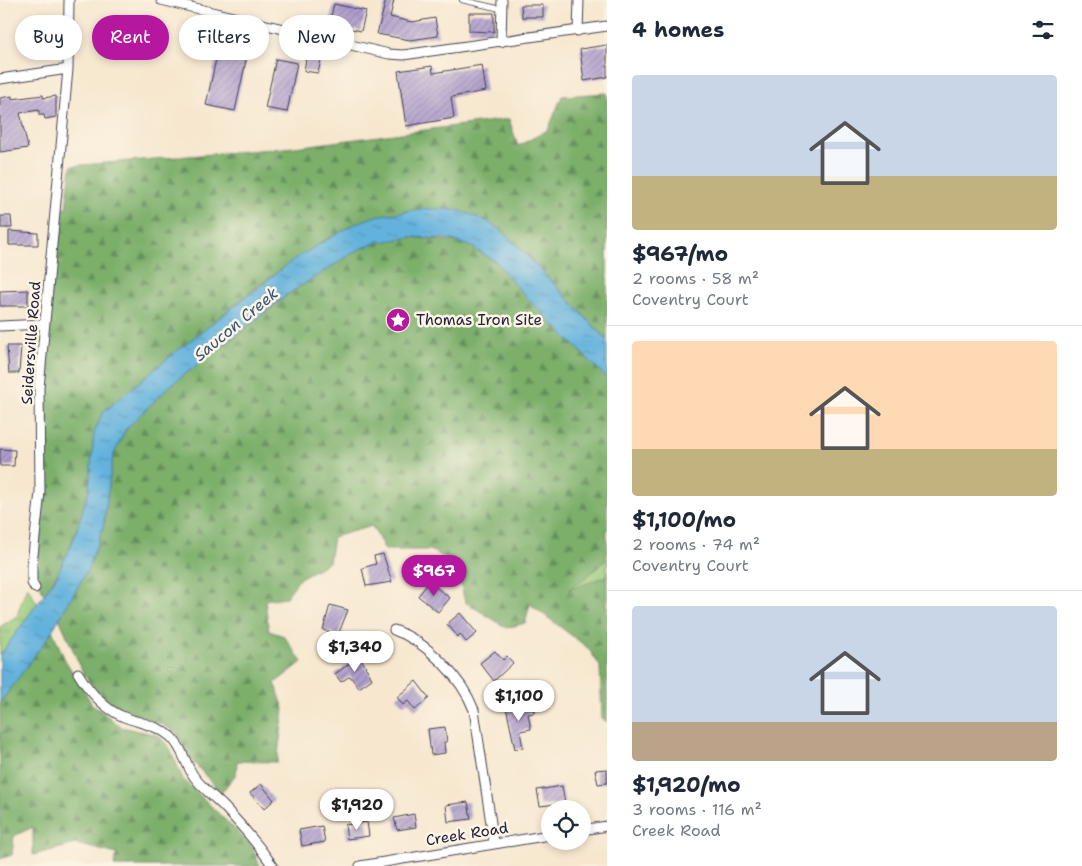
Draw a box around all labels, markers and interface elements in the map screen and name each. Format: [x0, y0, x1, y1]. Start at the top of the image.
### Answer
chip: Buy [15, 15, 82, 60]
chip: Rent [92, 15, 169, 60]
chip: Filters [179, 15, 269, 60]
chip: New [279, 15, 354, 60]
text: 4 homes [632, 16, 724, 44]
icon: filters [1029, 16, 1057, 44]
icon: home [800, 108, 890, 198]
text: $967/mo [632, 240, 728, 268]
text: 2 rooms · 58 m² [632, 268, 759, 289]
street label: Seidersville Road [17, 280, 45, 405]
water label: Saucon Creek [189, 283, 283, 365]
text: Coventry Court [632, 289, 749, 310]
place icon: Thomas Iron Site [385, 307, 411, 333]
place label: Thomas Iron Site [416, 310, 542, 330]
icon: home [800, 373, 890, 463]
text: $1,100/mo [632, 506, 736, 534]
text: 2 rooms · 74 m² [632, 534, 760, 555]
pin: $967 [404, 554, 464, 597]
text: Coventry Court [632, 555, 749, 576]
text: $967 [413, 560, 455, 581]
pin: $1,340 [314, 630, 396, 673]
text: $1,340 [328, 636, 382, 657]
icon: home [800, 638, 890, 728]
pin: $1,100 [478, 680, 560, 722]
text: $1,100 [494, 685, 544, 706]
text: $1,920/mo [632, 771, 741, 799]
pin: $1,920 [316, 788, 398, 831]
text: $1,920 [331, 794, 383, 815]
text: 3 rooms · 116 m² [632, 799, 762, 820]
map controls [541, 800, 591, 850]
button: locate [541, 800, 591, 850]
street label: Creek Road [424, 818, 510, 850]
text: Creek Road [632, 820, 721, 841]

